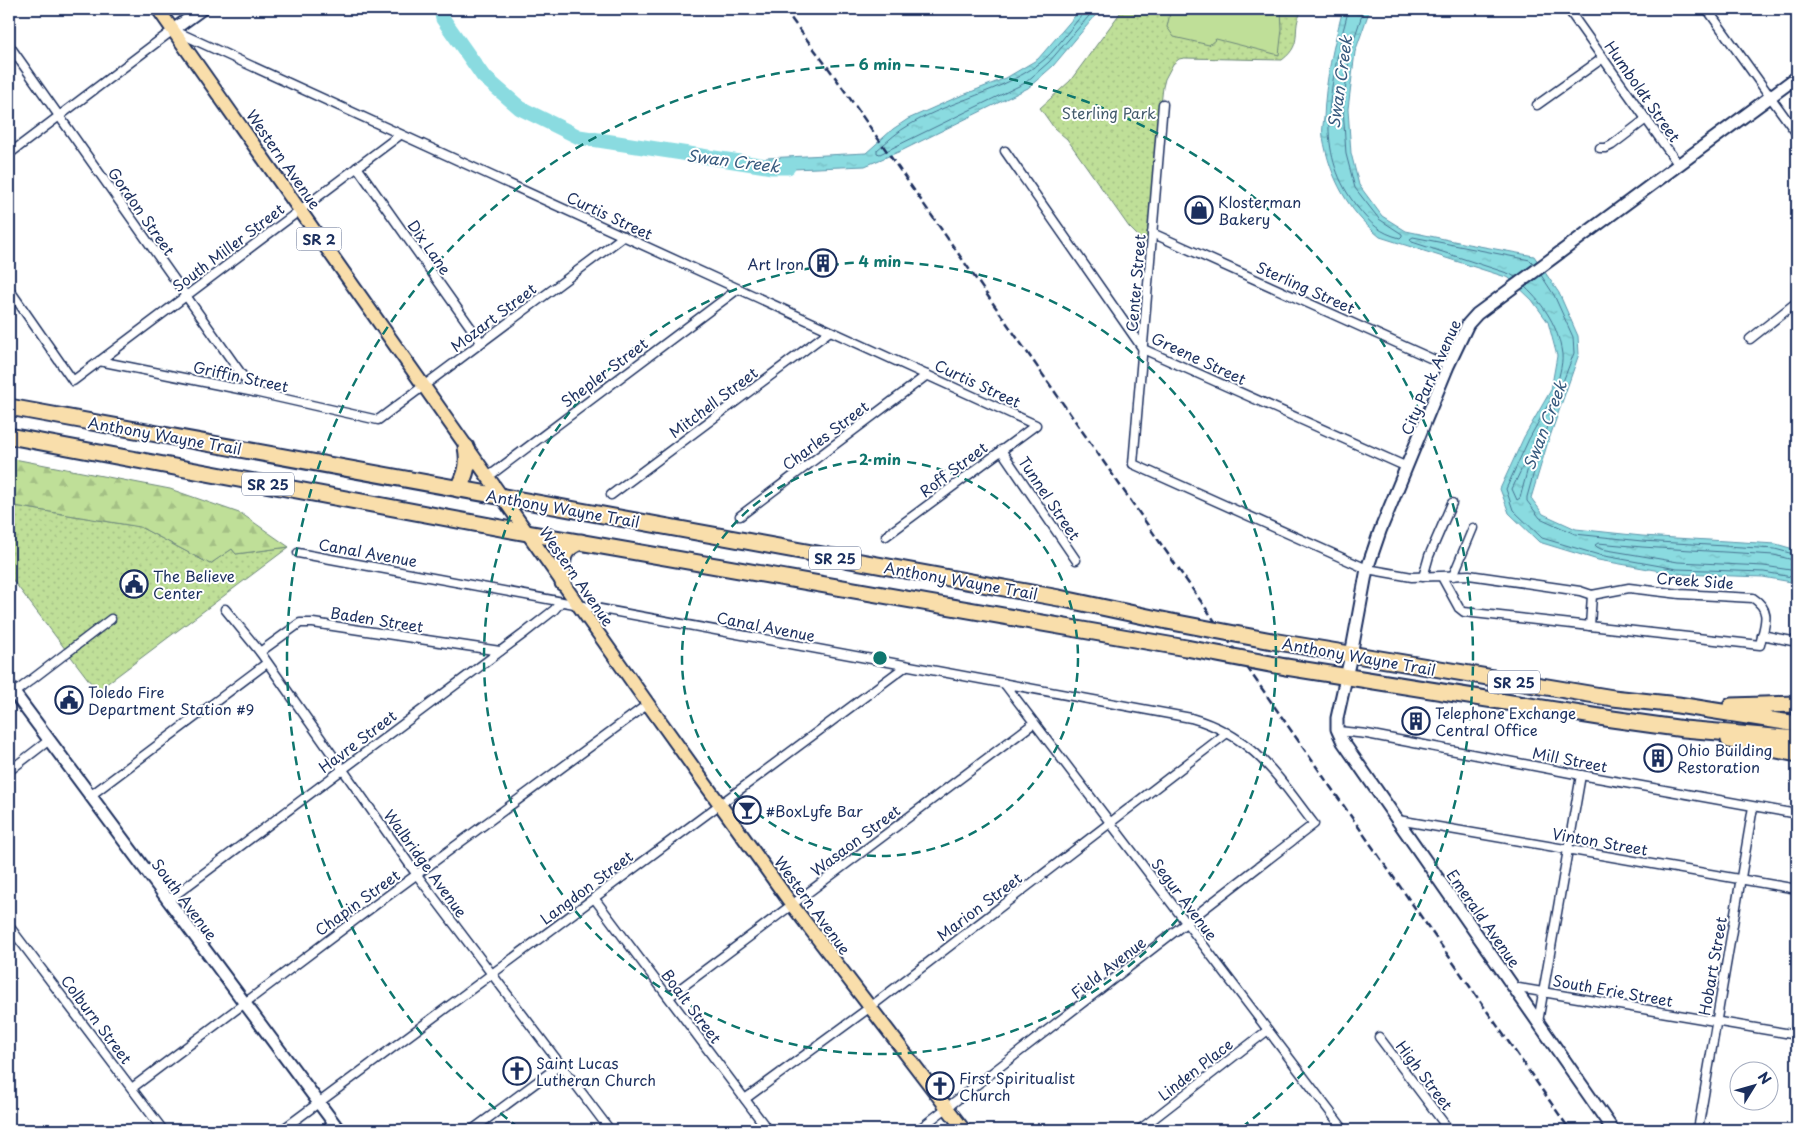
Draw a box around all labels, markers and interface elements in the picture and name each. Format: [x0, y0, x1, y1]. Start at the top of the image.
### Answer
water label: Swan Creek [1321, 33, 1358, 130]
street label: Humboldt Street [1599, 36, 1687, 146]
text: 6 min [859, 52, 901, 75]
park label: Sterling Park [1062, 101, 1156, 124]
street label: Western Avenue [241, 104, 327, 214]
water label: Swan Creek [685, 142, 782, 178]
street label: Gordon Street [103, 162, 181, 260]
street label: Curtis Street [563, 185, 657, 245]
place label: Klosterman Bakery [1218, 190, 1301, 230]
shop icon: Klosterman Bakery [1184, 195, 1214, 225]
street label: South Miller Street [167, 197, 289, 297]
street label: Dix Lane [403, 215, 457, 279]
road number: SR 2 [296, 228, 342, 250]
street label: Center Street [1119, 233, 1151, 333]
building icon: Art Iron [808, 248, 838, 278]
text: 4 min [859, 249, 901, 272]
place label: Art Iron [748, 252, 804, 275]
street label: Sterling Street [1253, 255, 1359, 319]
street label: Mozart Street [445, 277, 541, 357]
street label: City Park Avenue [1394, 316, 1466, 438]
street label: Greene Street [1148, 326, 1250, 390]
street label: Shepler Street [556, 332, 652, 412]
street label: Curtis Street [931, 353, 1025, 413]
street label: Griffin Street [191, 355, 291, 397]
street label: Mitchell Street [664, 361, 762, 443]
water label: Swan Creek [1516, 376, 1572, 473]
street label: Charles Street [777, 395, 873, 475]
street label: Anthony Wayne Trail [86, 410, 244, 460]
street label: Roff Street [914, 436, 992, 502]
text: 2 min [859, 447, 901, 470]
street label: Tunnel Street [1013, 452, 1087, 544]
road number: SR 25 [242, 472, 294, 496]
street label: Anthony Wayne Trail [484, 483, 642, 533]
street label: Western Avenue [534, 521, 620, 631]
street label: Canal Avenue [317, 532, 419, 572]
road number: SR 25 [809, 546, 861, 570]
street label: Anthony Wayne Trail [882, 555, 1040, 605]
place label: The Believe Center [153, 564, 235, 604]
street label: Creek Side [1656, 566, 1734, 594]
public building icon: The Believe Center [119, 569, 149, 599]
street label: Baden Street [329, 600, 425, 638]
street label: Canal Avenue [715, 605, 817, 647]
street label: Anthony Wayne Trail [1280, 631, 1438, 681]
centre of rings [871, 649, 889, 667]
road number: SR 25 [1488, 670, 1540, 694]
place label: Toledo Fire Department Station #9 [88, 680, 254, 720]
public building icon: Toledo Fire Department Station #9 [54, 685, 84, 715]
place label: Telephone Exchange Central Office [1435, 701, 1576, 741]
street label: Havre Street [313, 704, 401, 778]
building icon: Telephone Exchange Central Office [1401, 706, 1431, 736]
place label: Ohio Building Restoration [1677, 738, 1773, 778]
street label: Mill Street [1531, 740, 1610, 778]
building icon: Ohio Building Restoration [1643, 743, 1673, 773]
bar icon: #BoxLyfe Bar [732, 795, 762, 825]
place label: #BoxLyfe Bar [766, 799, 863, 822]
street label: Wasaon Street [805, 799, 905, 881]
street label: Walbridge Avenue [379, 804, 473, 922]
street label: Vinton Street [1550, 821, 1650, 861]
street label: Langdon Street [535, 844, 637, 930]
street label: Western Avenue [769, 851, 857, 959]
street label: South Avenue [147, 853, 223, 945]
street label: Segur Avenue [1147, 853, 1223, 945]
street label: Chapin Street [310, 863, 404, 941]
street label: Emerald Avenue [1442, 864, 1526, 972]
street label: Marion Street [932, 866, 1026, 946]
street label: Hobart Street [1692, 915, 1732, 1017]
street label: Field Avenue [1066, 930, 1150, 1004]
street label: Boalt Street [656, 964, 728, 1048]
street label: South Erie Street [1551, 968, 1675, 1012]
street label: Colburn Street [56, 970, 138, 1068]
street label: Linden Place [1153, 1032, 1237, 1106]
street label: High Street [1391, 1035, 1459, 1115]
place label: Saint Lucas Lutheran Church [536, 1051, 656, 1091]
church icon: Saint Lucas Lutheran Church [502, 1056, 532, 1086]
north arrow [1728, 1062, 1778, 1112]
place label: First Spiritualist Church [959, 1066, 1075, 1106]
text: N [1753, 1067, 1777, 1089]
church icon: First Spiritualist Church [925, 1071, 955, 1101]

